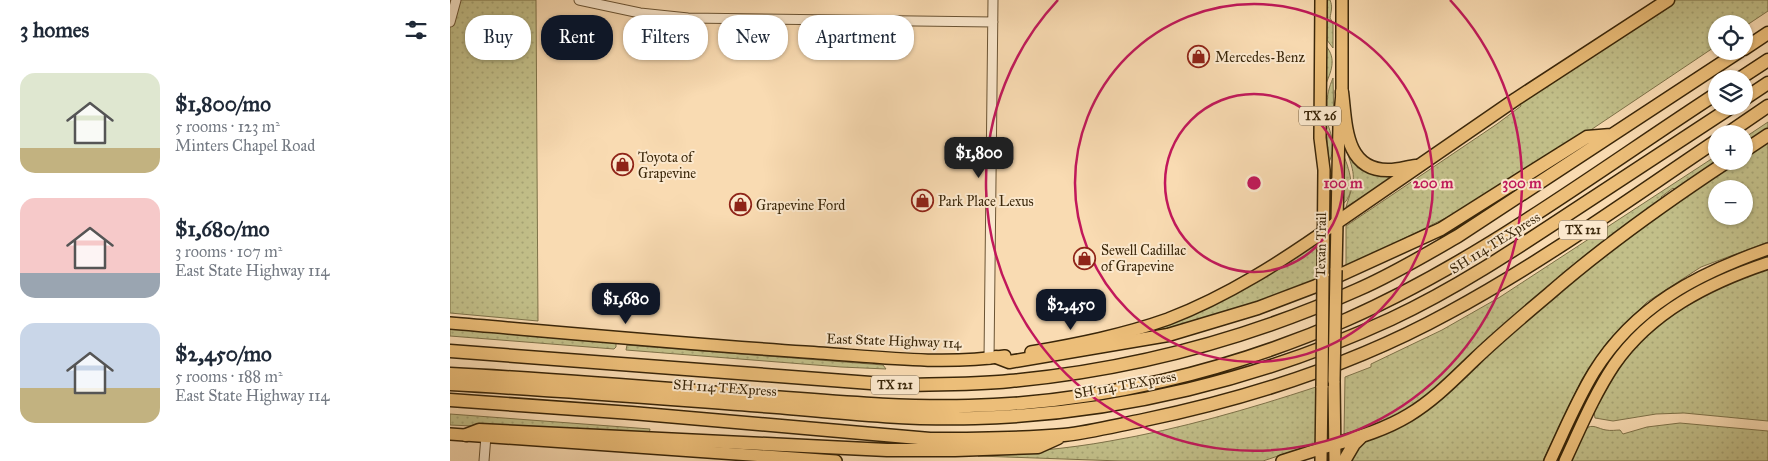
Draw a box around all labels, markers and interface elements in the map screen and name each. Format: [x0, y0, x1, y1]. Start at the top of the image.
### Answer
chip: Buy [465, 15, 531, 60]
chip: Rent [541, 15, 613, 60]
chip: Filters [623, 15, 708, 60]
chip: New [718, 15, 788, 60]
chip: Apartment [798, 15, 914, 60]
map controls [1708, 15, 1753, 225]
button: locate [1708, 15, 1753, 60]
icon: filters [402, 16, 430, 44]
text: 3 homes [20, 17, 89, 43]
shop icon: Mercedes-Benz [1187, 45, 1211, 69]
place label: Mercedes-Benz [1215, 49, 1305, 66]
button: layers [1708, 70, 1753, 115]
text: $1,800/mo [175, 91, 271, 117]
icon: home [60, 93, 120, 153]
road number: TX 26 [1299, 106, 1341, 125]
text: 5 rooms · 123 m² [175, 117, 280, 136]
button: + [1708, 125, 1753, 170]
text: Minters Chapel Road [175, 136, 315, 155]
pin: $1,800 [938, 136, 1020, 179]
text: $1,800 [955, 143, 1003, 162]
place label: Toyota of Grapevine [638, 149, 696, 182]
shop icon: Toyota of Grapevine [610, 153, 634, 177]
centre of rings [1245, 174, 1263, 192]
text: 100 m [1323, 174, 1363, 192]
text: 200 m [1413, 174, 1454, 192]
text: 300 m [1502, 174, 1542, 193]
button: − [1708, 180, 1753, 225]
shop icon: Park Place Lexus [910, 189, 934, 213]
shop icon: Grapevine Ford [728, 193, 752, 217]
place label: Park Place Lexus [938, 193, 1034, 210]
place label: Grapevine Ford [756, 197, 845, 214]
street label: SH 114 TEXpress [1447, 208, 1543, 278]
street label: Texan Trail [1312, 212, 1330, 278]
text: $1,680/mo [175, 216, 269, 242]
icon: home [60, 218, 120, 278]
road number: TX 121 [1559, 220, 1607, 240]
text: 3 rooms · 107 m² [175, 242, 282, 261]
place label: Sewell Cadillac of Grapevine [1101, 242, 1186, 275]
shop icon: Sewell Cadillac of Grapevine [1073, 246, 1097, 270]
text: East State Highway 114 [175, 261, 329, 280]
pin: $1,680 [585, 282, 667, 325]
pin: $2,450 [1030, 288, 1112, 331]
text: $1,680 [603, 289, 649, 308]
text: $2,450 [1047, 295, 1095, 314]
street label: East State Highway 114 [826, 330, 963, 352]
text: $2,450/mo [175, 341, 272, 367]
icon: home [60, 343, 120, 403]
text: 5 rooms · 188 m² [175, 367, 283, 386]
street label: SH 114 TEXpress [1073, 368, 1177, 402]
street label: SH 114 TEXpress [673, 376, 777, 400]
road number: TX 121 [871, 376, 919, 394]
text: East State Highway 114 [175, 386, 329, 405]

